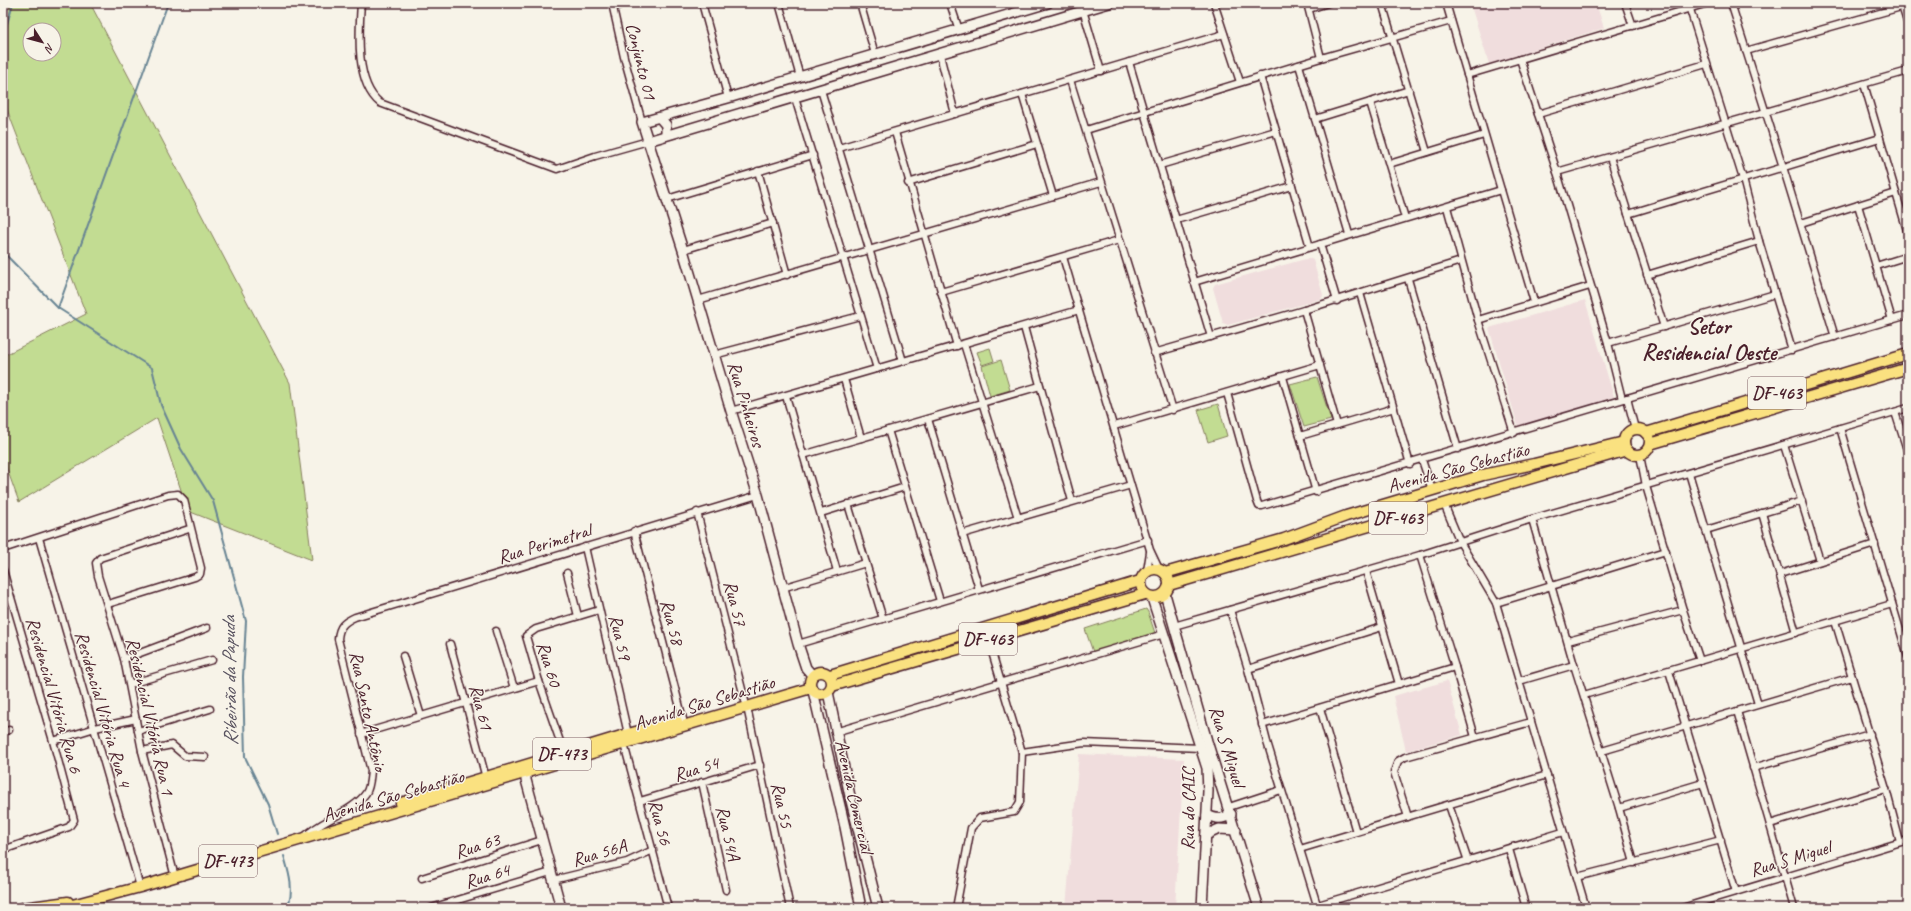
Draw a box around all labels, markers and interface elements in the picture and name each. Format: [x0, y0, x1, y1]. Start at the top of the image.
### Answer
street label: Conjunto 01 [620, 20, 663, 104]
north arrow [22, 22, 62, 62]
text: N [41, 41, 58, 57]
district label: Setor Residencial Oeste [1642, 312, 1779, 367]
street label: Rua Pinheiros [722, 359, 771, 452]
road number: DF-463 [1748, 377, 1806, 409]
street label: Avenida São Sebastião [1385, 437, 1533, 498]
road number: DF-463 [1369, 502, 1427, 534]
street label: Rua Perimetral [495, 517, 597, 569]
street label: Rua 57 [718, 578, 753, 630]
street label: Rua 58 [654, 597, 690, 650]
street label: Rua 59 [603, 612, 637, 664]
water label: Ribeirão da Papuda [216, 614, 243, 746]
street label: Residencial Vitória Rua 6 [20, 615, 88, 777]
road number: DF-463 [959, 623, 1017, 655]
street label: Residencial Vitória Rua 4 [69, 629, 137, 792]
street label: Residencial Vitória Rua 1 [120, 635, 180, 799]
street label: Rua 60 [531, 639, 568, 691]
street label: Rua Santo Antônio [344, 649, 393, 776]
street label: Avenida São Sebastião [631, 670, 779, 736]
street label: Rua 61 [463, 682, 499, 734]
street label: Rua S Miguel [1203, 703, 1252, 793]
street label: Avenida Comercial [829, 737, 880, 859]
road number: DF-473 [533, 738, 591, 770]
street label: Rua 54 [671, 750, 724, 787]
street label: Avenida São Sebastião [320, 764, 468, 828]
street label: Rua do CAIC [1176, 765, 1200, 850]
street label: Rua 55 [766, 780, 799, 832]
street label: Rua 56 [642, 797, 678, 849]
street label: Rua 54A [710, 803, 746, 864]
street label: Rua 63 [452, 827, 504, 864]
street label: Rua 56A [569, 833, 631, 872]
street label: Rua S Miguel [1747, 834, 1837, 883]
road number: DF-473 [199, 845, 257, 877]
street label: Rua 64 [462, 857, 515, 894]

